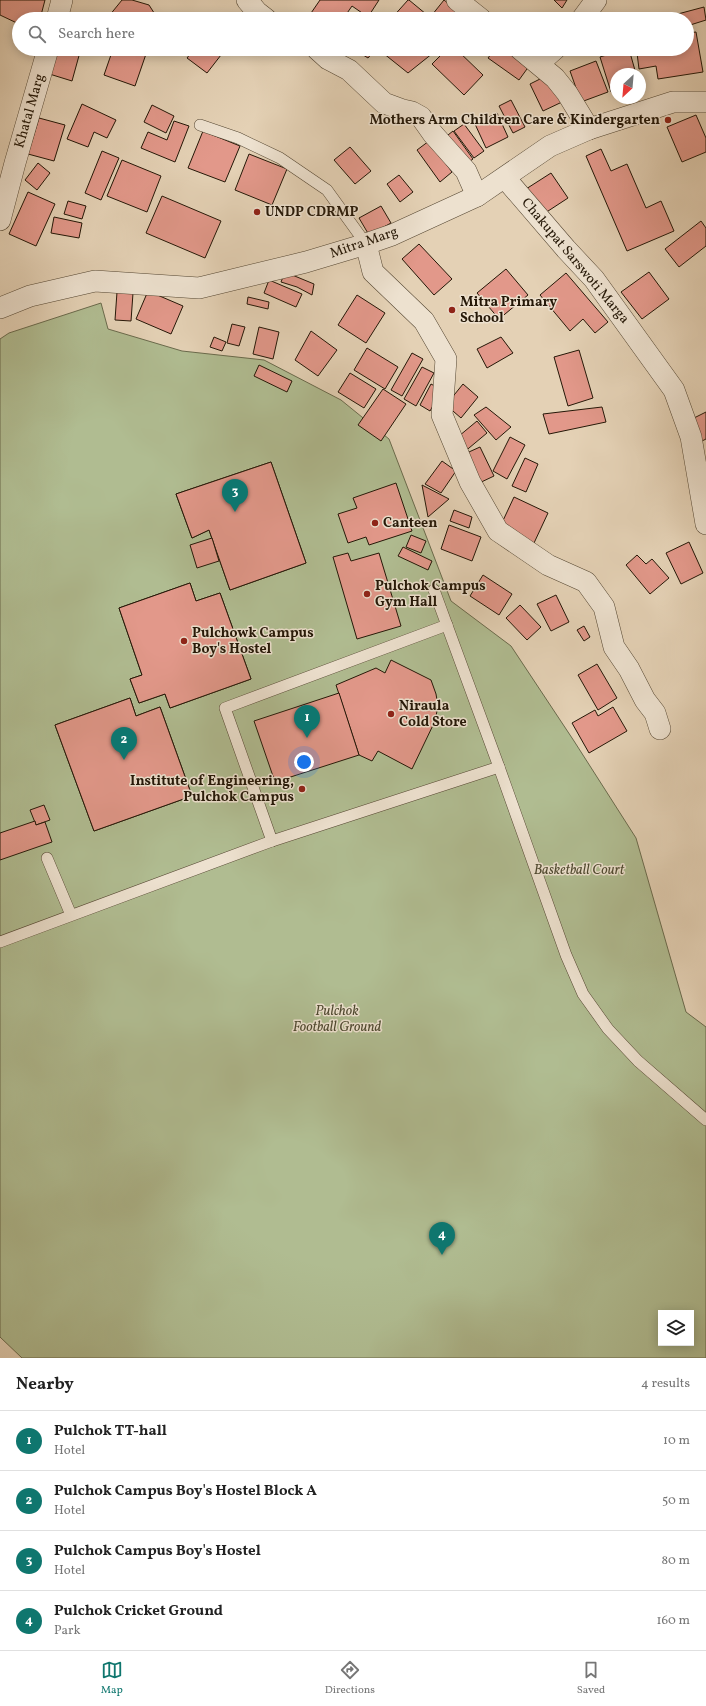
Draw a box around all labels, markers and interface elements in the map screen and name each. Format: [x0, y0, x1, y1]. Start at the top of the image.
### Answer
search box [12, 12, 694, 56]
icon: search [26, 23, 48, 45]
text: Search here [58, 24, 135, 45]
north arrow [610, 68, 646, 104]
street label: Khatal Marg [10, 72, 50, 150]
place label: Mothers Arm Children Care & Kindergarten [370, 111, 660, 130]
marker: Mothers Arm Children Care & Kindergarten [663, 115, 673, 125]
street label: Chakupat Sarswoti Marga [517, 194, 633, 328]
place label: UNDP CDRMP [265, 203, 358, 222]
marker: UNDP CDRMP [252, 207, 262, 217]
street label: Mitra Marg [327, 222, 401, 264]
place label: Mitra Primary School [460, 293, 557, 328]
marker: Mitra Primary School [447, 305, 457, 315]
pin: 3 [222, 479, 248, 512]
place label: Canteen [383, 514, 438, 533]
marker: Canteen [370, 518, 380, 528]
place label: Pulchok Campus Gym Hall [375, 577, 486, 612]
marker: Pulchok Campus Gym Hall [362, 589, 372, 599]
place label: Pulchowk Campus Boy's Hostel [192, 624, 314, 659]
marker: Pulchowk Campus Boy's Hostel [179, 636, 189, 646]
place label: Niraula Cold Store [399, 697, 467, 732]
pin: 1 [294, 705, 320, 738]
marker: Niraula Cold Store [386, 709, 396, 719]
pin: 2 [111, 727, 137, 760]
your location [294, 752, 314, 772]
place label: Institute of Engineering, Pulchok Campus [130, 772, 294, 807]
marker: Institute of Engineering, Pulchok Campus [297, 784, 307, 794]
park label: Basketball Court [534, 861, 625, 880]
park label: Pulchok Football Ground [293, 1002, 382, 1037]
pin: 4 [429, 1222, 455, 1255]
map controls [658, 1310, 694, 1346]
button: layers [658, 1310, 694, 1346]
text: Nearby [16, 1373, 74, 1396]
text: 4 results [641, 1375, 690, 1393]
text: Pulchok TT-hall [54, 1421, 167, 1442]
text: 1 [26, 1432, 32, 1450]
text: 10 m [663, 1432, 690, 1450]
text: Hotel [54, 1442, 85, 1460]
text: Pulchok Campus Boy's Hostel Block A [54, 1481, 317, 1502]
text: 2 [26, 1492, 32, 1510]
text: 50 m [662, 1492, 690, 1510]
text: Hotel [54, 1502, 85, 1520]
text: Pulchok Campus Boy's Hostel [54, 1541, 261, 1562]
text: 3 [26, 1552, 32, 1570]
text: 80 m [661, 1552, 690, 1570]
text: Hotel [54, 1562, 85, 1580]
text: Pulchok Cricket Ground [54, 1601, 223, 1622]
text: 4 [25, 1612, 33, 1630]
text: 160 m [656, 1612, 690, 1630]
text: Park [54, 1622, 81, 1640]
tab: Map [101, 1659, 123, 1698]
tab: Directions [325, 1659, 375, 1698]
tab: Saved [577, 1659, 605, 1698]

